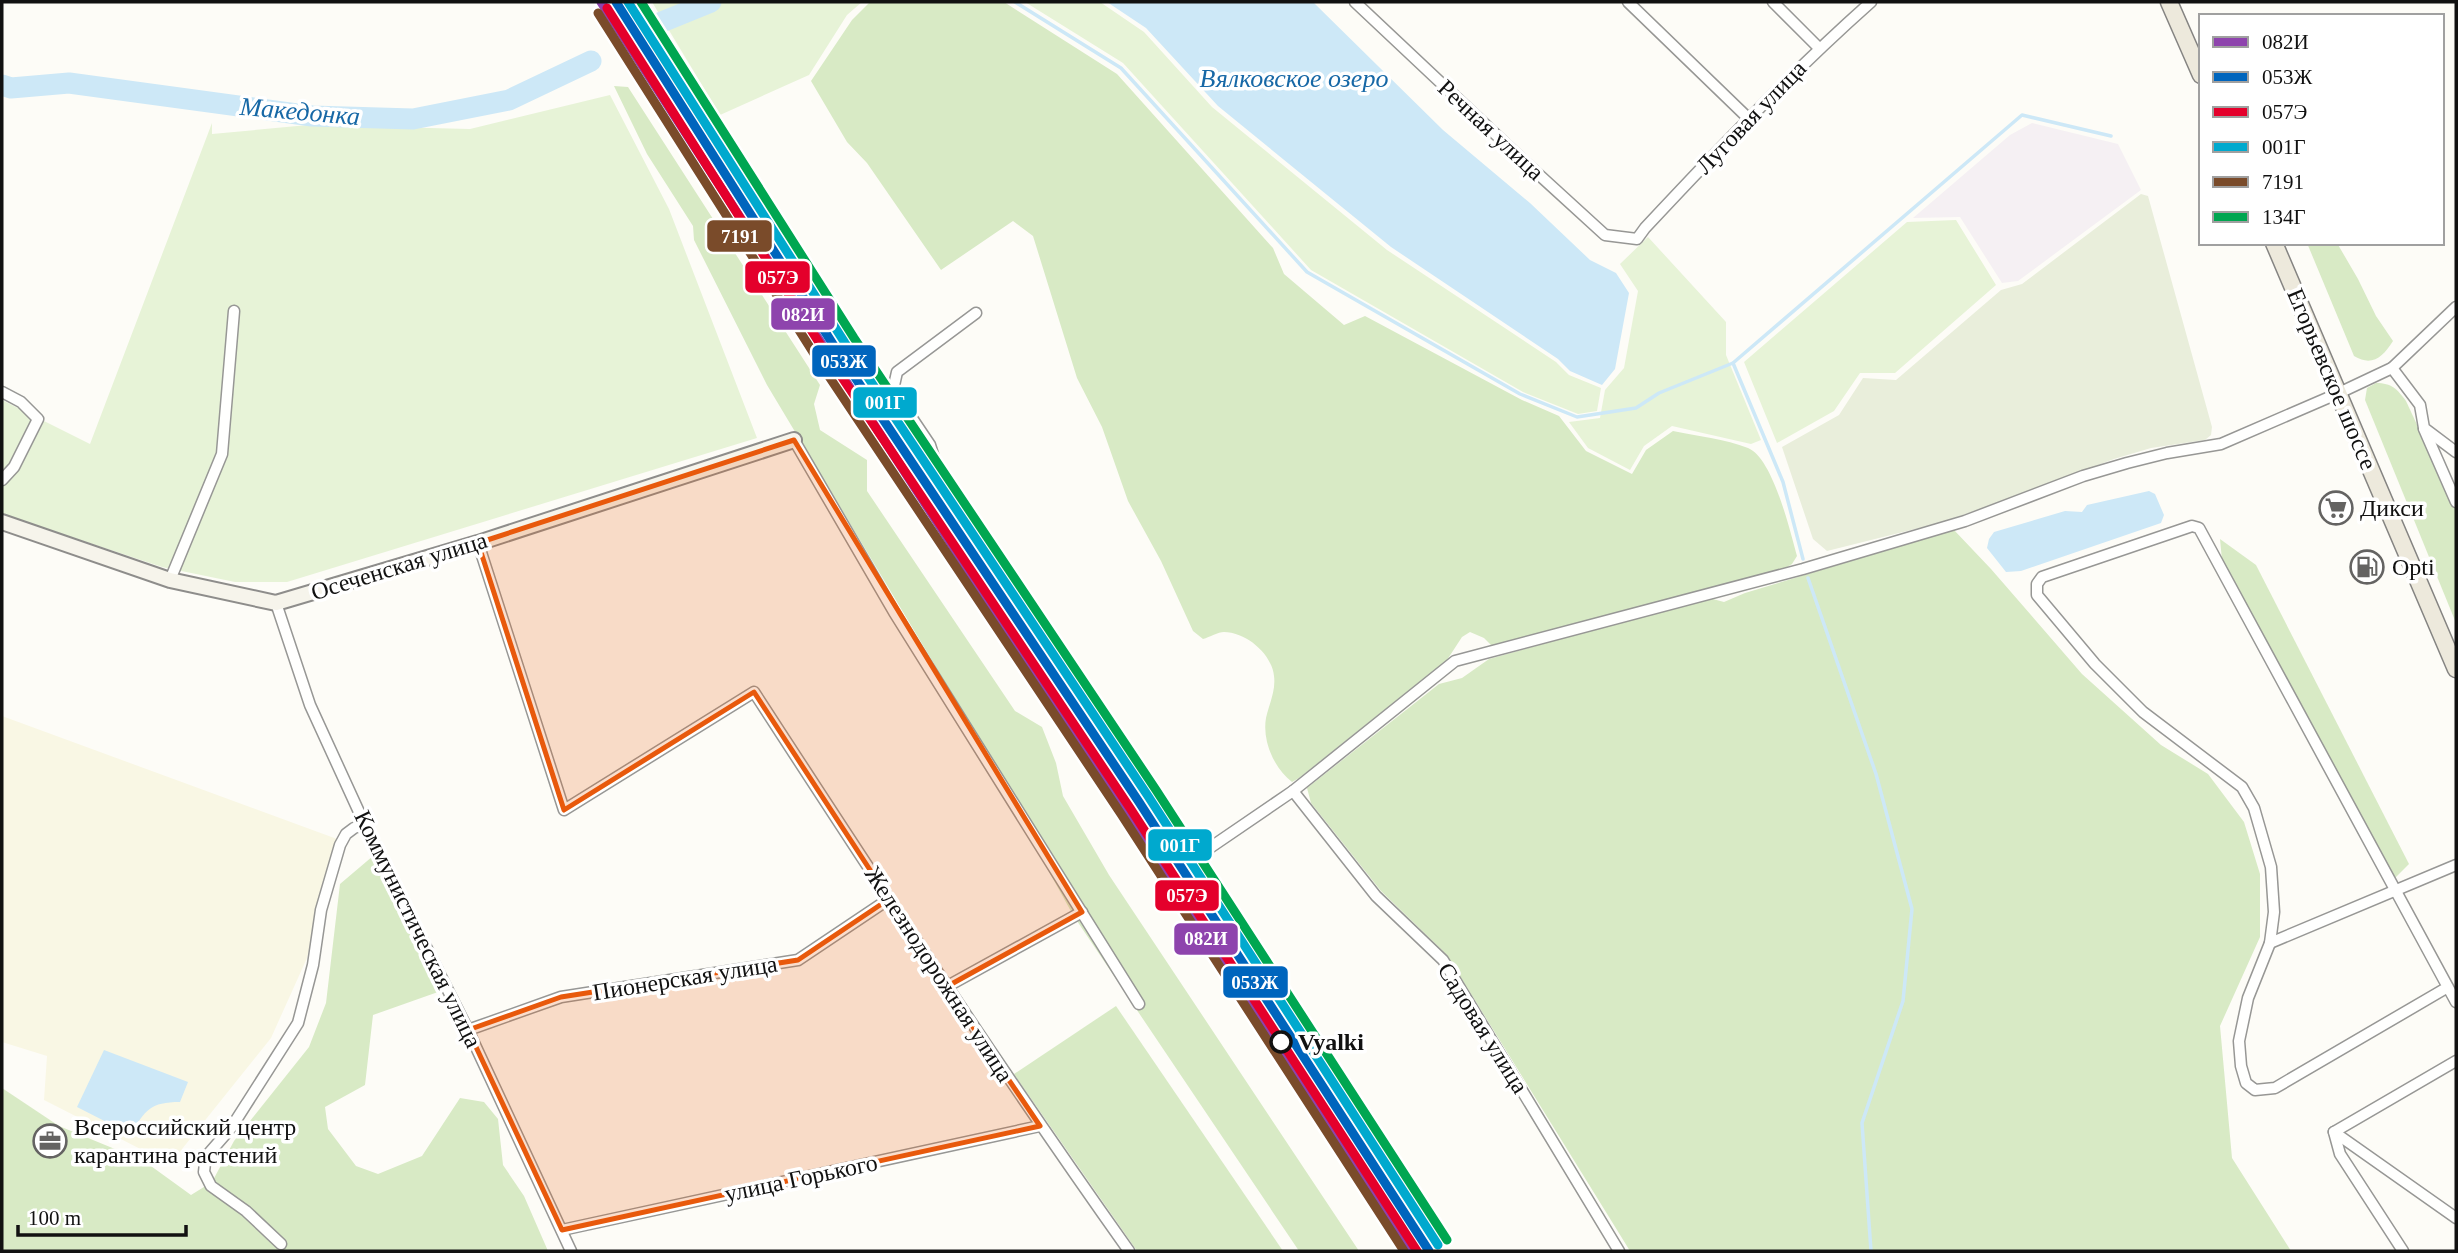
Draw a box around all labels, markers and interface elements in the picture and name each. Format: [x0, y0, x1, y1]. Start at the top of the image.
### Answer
legend [2199, 14, 2444, 245]
text: 082И [2262, 30, 2309, 54]
street label: Луговая улица [1691, 55, 1812, 179]
water label: Вялковское озеро [1200, 64, 1388, 93]
text: 053Ж [2262, 65, 2313, 89]
street label: Речная улица [1433, 74, 1549, 186]
water label: Македонка [238, 92, 361, 131]
text: 057Э [2262, 100, 2307, 124]
text: 001Г [2262, 135, 2306, 159]
text: 7191 [2262, 170, 2304, 194]
text: 134Г [2262, 205, 2306, 229]
line badge: 7191 [706, 219, 773, 253]
text: 7191 [721, 226, 759, 247]
line badge: 057Э [744, 260, 811, 294]
text: 057Э [757, 267, 799, 288]
street label: Егорьевское шоссе [2282, 285, 2382, 473]
line badge: 082И [770, 297, 836, 331]
text: 082И [781, 304, 825, 325]
line badge: 053Ж [811, 344, 877, 378]
text: 053Ж [820, 351, 868, 372]
line badge: 001Г [852, 386, 918, 419]
text: 001Г [865, 392, 905, 413]
supermarket icon: Дикси [2317, 489, 2355, 527]
place label: Дикси [2360, 495, 2424, 521]
street label: Осеченская улица [308, 527, 491, 605]
fuel station icon: Opti [2348, 548, 2386, 586]
place label: Opti [2392, 554, 2435, 580]
street label: Коммунистическая улица [349, 806, 487, 1052]
line badge: 001Г [1147, 828, 1213, 862]
text: 001Г [1160, 835, 1200, 856]
street label: Железнодорожная улица [860, 861, 1019, 1087]
line badge: 057Э [1154, 879, 1220, 912]
text: 057Э [1166, 885, 1208, 906]
line badge: 082И [1173, 922, 1239, 956]
text: 082И [1184, 928, 1228, 949]
street label: Пионерская улица [591, 951, 780, 1005]
street label: Садовая улица [1433, 958, 1534, 1098]
line badge: 053Ж [1222, 965, 1289, 999]
text: 053Ж [1231, 972, 1279, 993]
place label: Vyalki [1298, 1029, 1364, 1055]
marker: Vyalki [1270, 1031, 1292, 1053]
place label: Всероссийский центр карантина растений [74, 1114, 296, 1168]
office icon: Всероссийский центр карантина растений [31, 1122, 69, 1160]
street label: улица Горького [722, 1149, 880, 1207]
scale bar [18, 1194, 186, 1238]
text: 100 m [28, 1206, 81, 1230]

